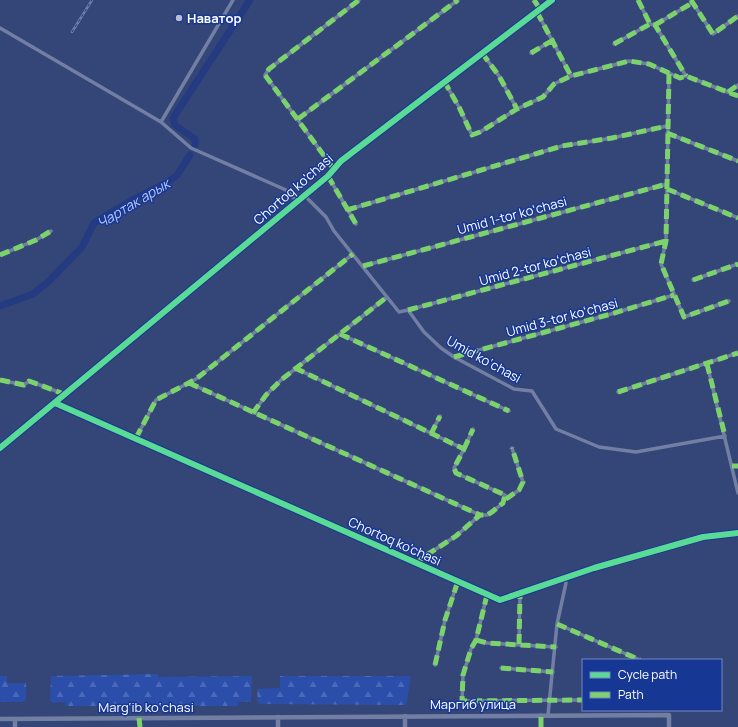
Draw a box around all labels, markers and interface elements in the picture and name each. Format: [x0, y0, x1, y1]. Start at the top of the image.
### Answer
place label: Наватор [187, 9, 241, 27]
marker: Наватор [174, 13, 184, 23]
street label: Chortoq ko'chasi [249, 149, 337, 229]
water label: Чартак арык [93, 173, 175, 232]
street label: Umid 1-tor koʻchasi [455, 192, 569, 238]
street label: Umid 2-tor koʻchasi [477, 242, 593, 290]
street label: Umid 3-tor koʻchasi [504, 293, 620, 341]
street label: Umid ko‘chasi [444, 331, 524, 387]
street label: Chortoq ko'chasi [346, 512, 444, 570]
legend [582, 659, 722, 711]
text: Cycle path [618, 666, 677, 683]
text: Path [618, 686, 644, 703]
street label: Маргиб улица [430, 695, 516, 713]
street label: Marg‘ib ko‘chasi [98, 698, 194, 716]

